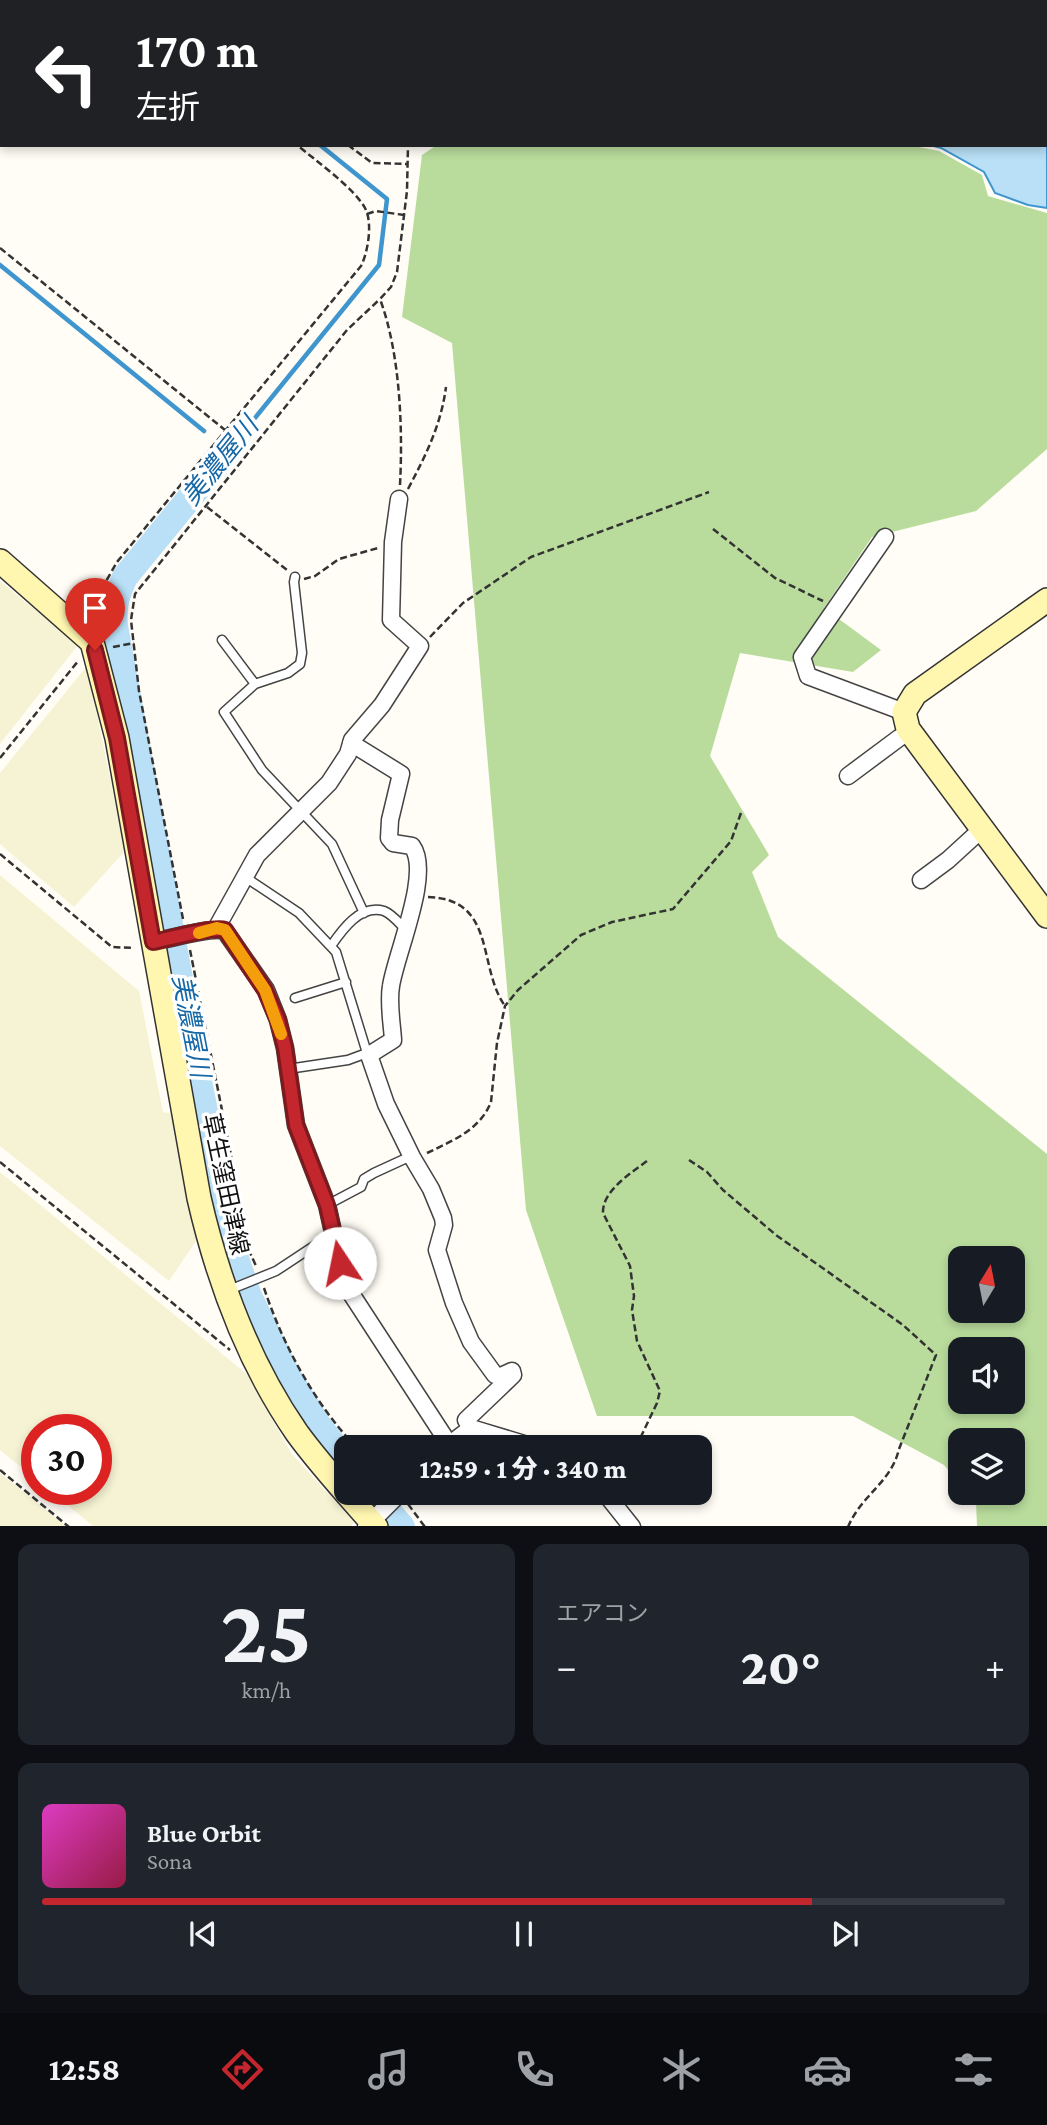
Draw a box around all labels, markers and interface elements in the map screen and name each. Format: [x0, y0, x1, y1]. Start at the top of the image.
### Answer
text: 170 m [136, 23, 258, 78]
icon: left [21, 28, 112, 119]
text: 左折 [136, 89, 200, 125]
water label: 美濃屋川 [176, 409, 266, 511]
pin [65, 578, 125, 650]
icon: arrive [76, 589, 114, 627]
water label: 美濃屋川 [167, 972, 216, 1083]
street label: 草生窪田津線 [198, 1111, 254, 1257]
position arrow [303, 1226, 377, 1300]
north arrow [948, 1246, 1026, 1323]
map controls [948, 1246, 1025, 1505]
button: sound [948, 1337, 1025, 1414]
speed limit sign: 30 [21, 1414, 112, 1505]
button: layers [948, 1428, 1025, 1505]
text: 12:59 · 1 分 · 340 m [419, 1455, 627, 1484]
text: 25 [221, 1580, 312, 1682]
text: エアコン [557, 1600, 649, 1626]
text: 20° [740, 1637, 821, 1695]
text: − [557, 1645, 577, 1687]
text: + [985, 1645, 1005, 1687]
text: km/h [241, 1677, 291, 1703]
text: Blue Orbit [147, 1819, 261, 1848]
text: Sona [147, 1848, 192, 1874]
icon: previous [184, 1915, 222, 1953]
icon: pause [505, 1915, 543, 1953]
icon: next [826, 1915, 864, 1953]
icon: directions [218, 2045, 267, 2094]
icon: music [364, 2045, 413, 2094]
icon: phone [510, 2045, 559, 2094]
icon: climate [657, 2045, 706, 2094]
icon: car [803, 2045, 852, 2094]
icon: filters [949, 2045, 998, 2094]
text: 12:58 [49, 2051, 120, 2087]

